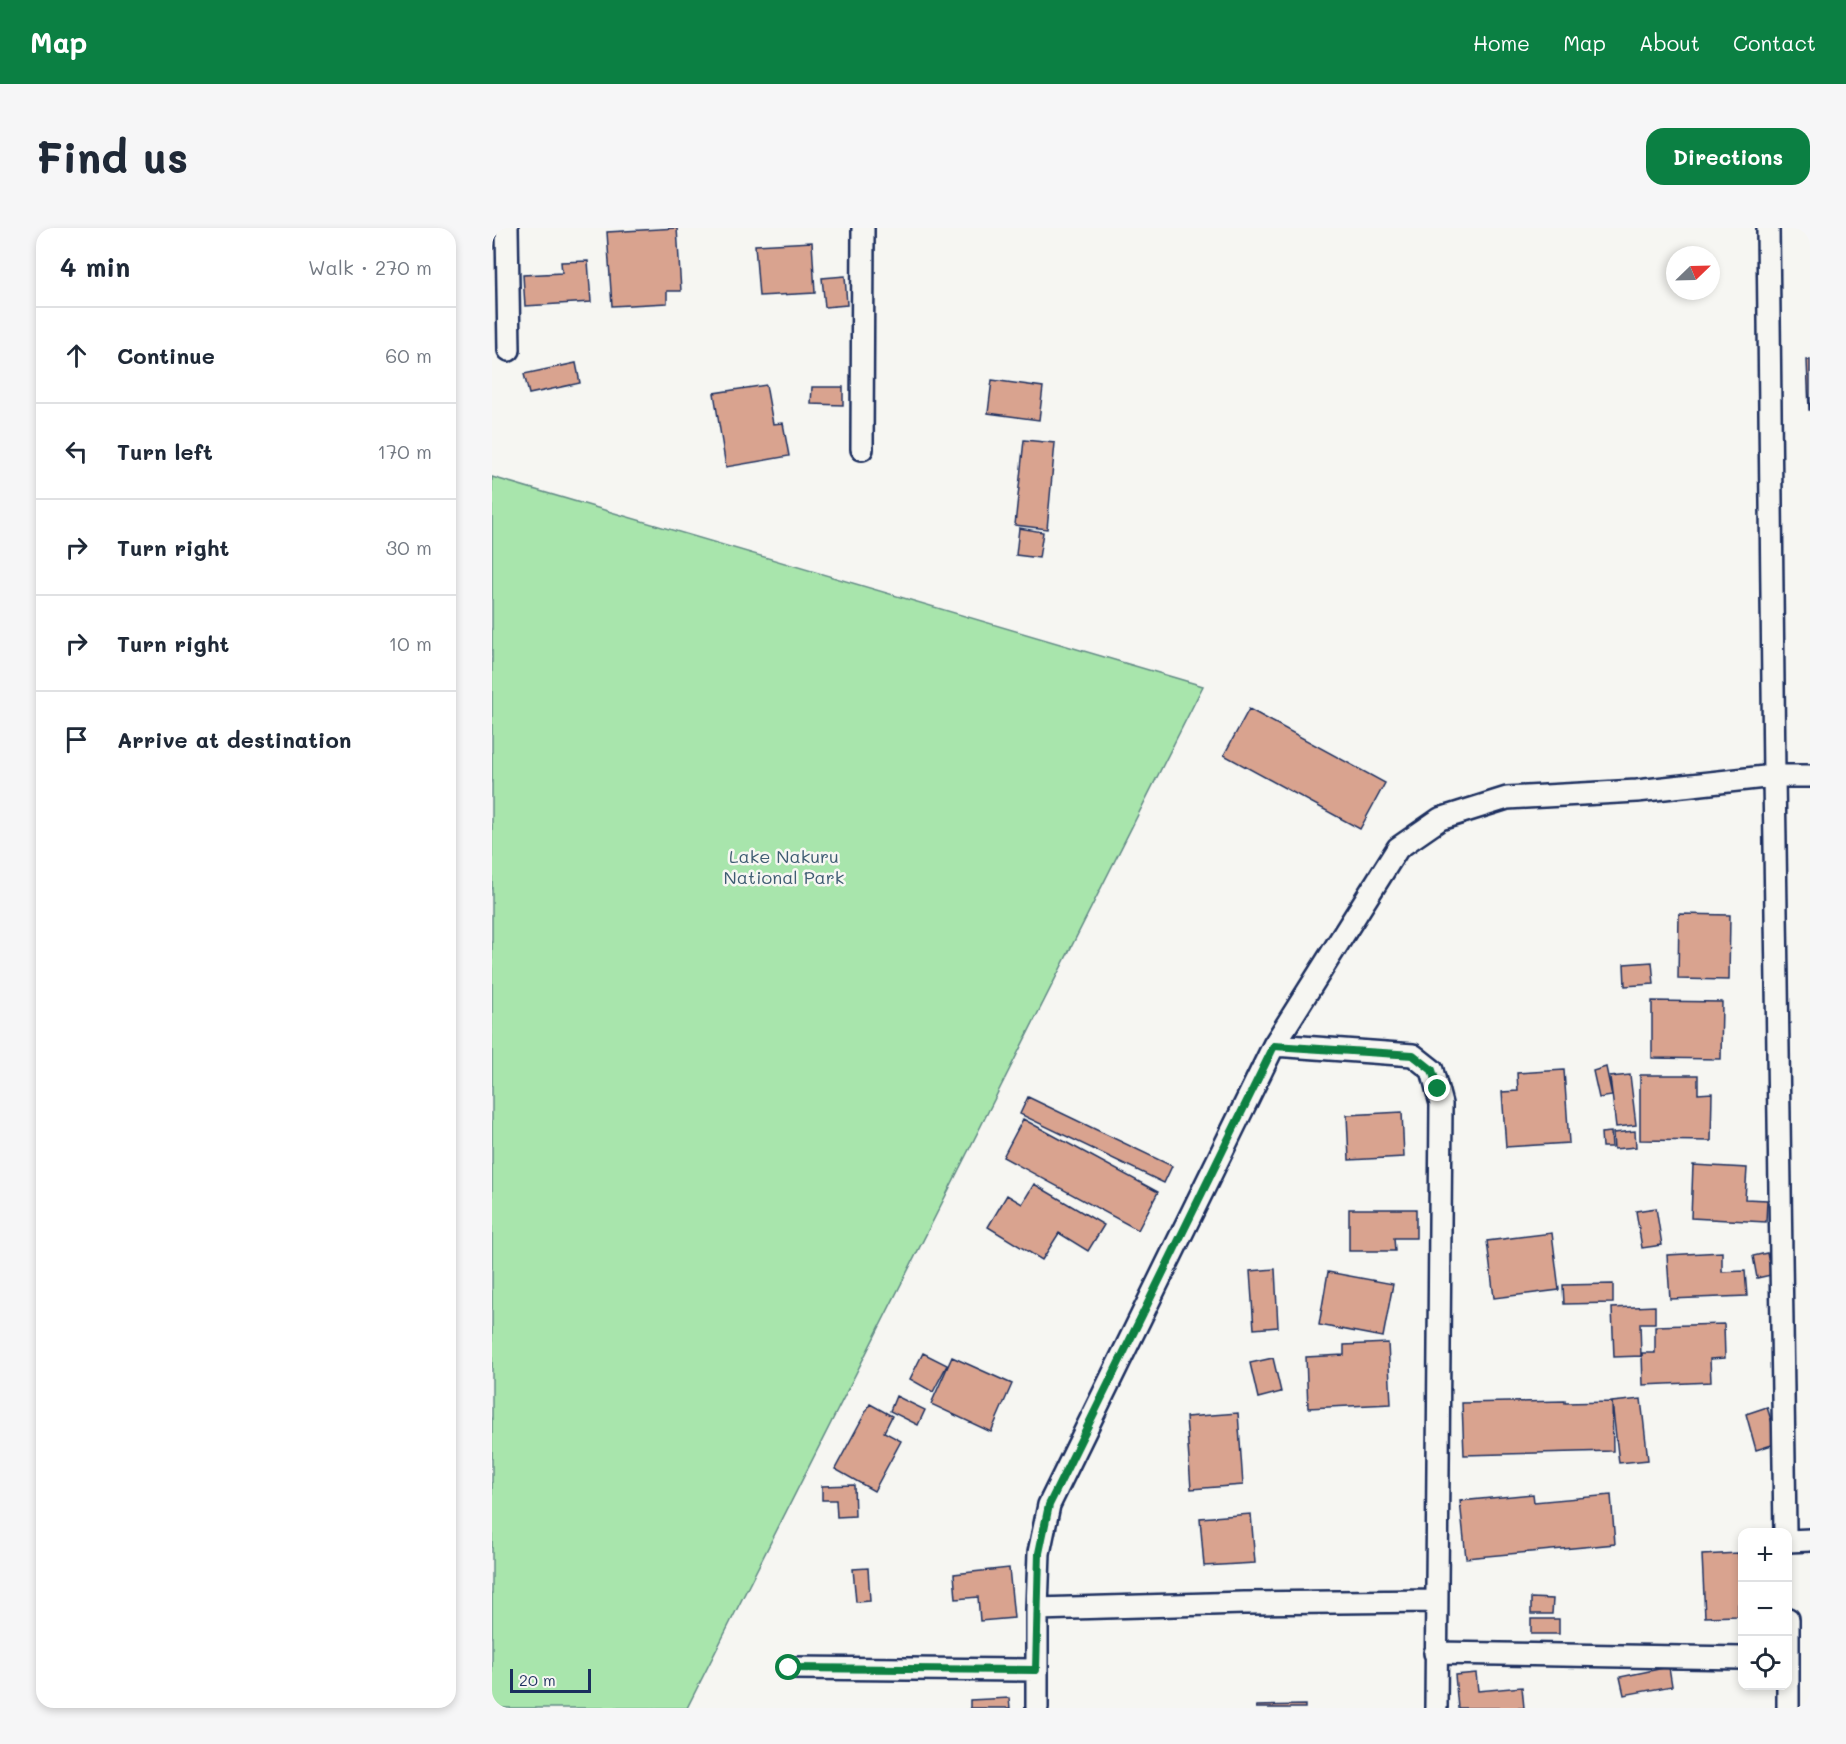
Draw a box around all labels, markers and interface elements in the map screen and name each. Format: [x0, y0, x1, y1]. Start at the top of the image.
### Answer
text: Map [30, 24, 87, 60]
text: Home [1473, 29, 1530, 56]
text: Map [1563, 29, 1606, 56]
text: About [1639, 29, 1700, 56]
text: Contact [1733, 29, 1816, 56]
button: Directions [1646, 128, 1810, 185]
text: Find us [36, 129, 188, 184]
north arrow [1666, 246, 1720, 300]
text: 4 min [60, 250, 130, 284]
text: Walk · 270 m [308, 254, 432, 280]
icon: ahead [60, 339, 93, 372]
text: Continue [117, 341, 215, 370]
text: 60 m [385, 342, 432, 368]
icon: left [60, 435, 93, 468]
text: Turn left [117, 437, 213, 466]
text: 170 m [377, 438, 432, 464]
icon: right [60, 531, 93, 564]
text: Turn right [117, 533, 229, 562]
text: 30 m [386, 534, 432, 560]
icon: right [60, 627, 93, 660]
text: Turn right [117, 629, 229, 658]
text: 10 m [388, 630, 432, 656]
icon: arrive [60, 723, 93, 756]
text: Arrive at destination [117, 725, 352, 754]
park label: Lake Nakuru National Park [724, 844, 844, 889]
route end [1424, 1075, 1450, 1101]
map controls [1738, 1528, 1792, 1690]
button: + [1738, 1528, 1792, 1582]
button: − [1738, 1582, 1792, 1636]
button: locate [1738, 1636, 1792, 1690]
route start [775, 1654, 801, 1680]
scale bar [510, 1666, 591, 1694]
text: 20 m [519, 1669, 556, 1690]

